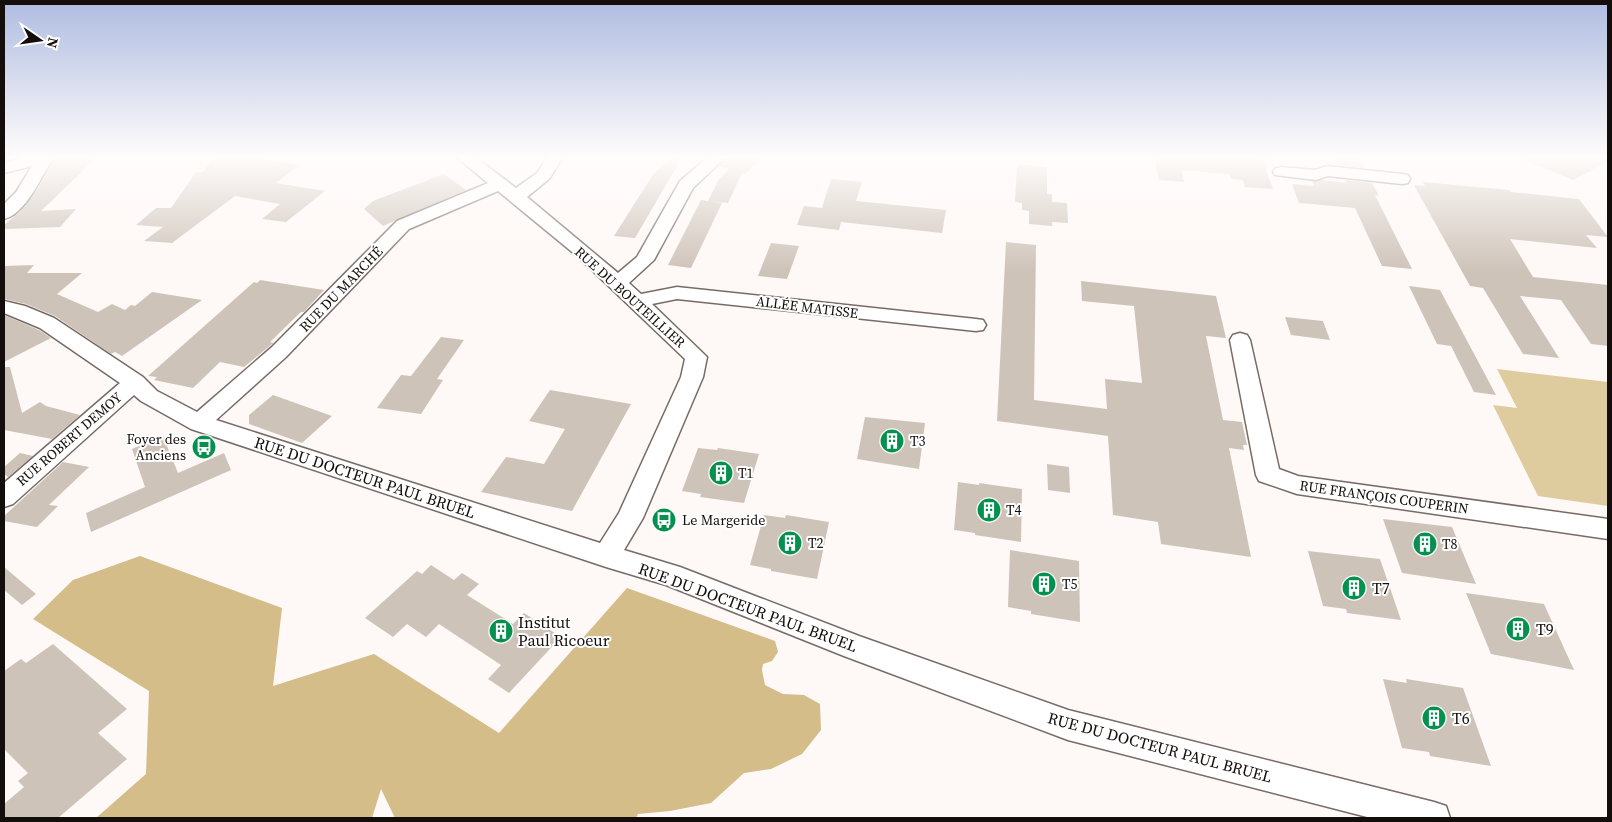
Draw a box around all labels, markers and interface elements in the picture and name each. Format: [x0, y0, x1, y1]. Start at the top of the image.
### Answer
north arrow [15, 15, 65, 65]
text: N [42, 36, 64, 50]
street label: RUE DU MARCHÉ [295, 242, 387, 336]
street label: RUE DU BOUTEILLIER [570, 242, 690, 352]
street label: ALLÉE MATISSE [755, 291, 859, 323]
street label: RUE ROBERT DEMOY [12, 387, 126, 491]
building icon: T3 [879, 428, 905, 454]
place label: Foyer des Anciens [127, 429, 186, 465]
street label: RUE DU DOCTEUR PAUL BRUEL [252, 431, 478, 523]
place label: T3 [910, 431, 925, 451]
bus stop icon: Foyer des Anciens [191, 434, 217, 460]
building icon: T1 [708, 460, 734, 486]
place label: T1 [738, 463, 753, 483]
street label: RUE FRANÇOIS COUPERIN [1298, 475, 1470, 519]
building icon: T4 [976, 497, 1002, 523]
place label: T4 [1006, 500, 1021, 520]
bus stop icon: Le Margeride [651, 507, 677, 533]
place label: Le Margeride [682, 510, 765, 530]
building icon: T2 [777, 530, 803, 556]
building icon: T8 [1412, 531, 1438, 557]
place label: T2 [808, 533, 823, 553]
place label: T8 [1442, 534, 1457, 554]
street label: RUE DU DOCTEUR PAUL BRUEL [636, 557, 860, 657]
building icon: T5 [1031, 571, 1057, 597]
place label: T5 [1062, 574, 1077, 594]
building icon: T7 [1341, 575, 1367, 601]
place label: T7 [1372, 577, 1390, 599]
place label: Institut Paul Ricoeur [518, 611, 610, 651]
building icon: T9 [1505, 616, 1531, 642]
building icon: Institut Paul Ricoeur [488, 618, 514, 644]
place label: T9 [1536, 618, 1554, 640]
building icon: T6 [1421, 705, 1447, 731]
street label: RUE DU DOCTEUR PAUL BRUEL [1045, 706, 1275, 788]
place label: T6 [1452, 707, 1470, 729]

